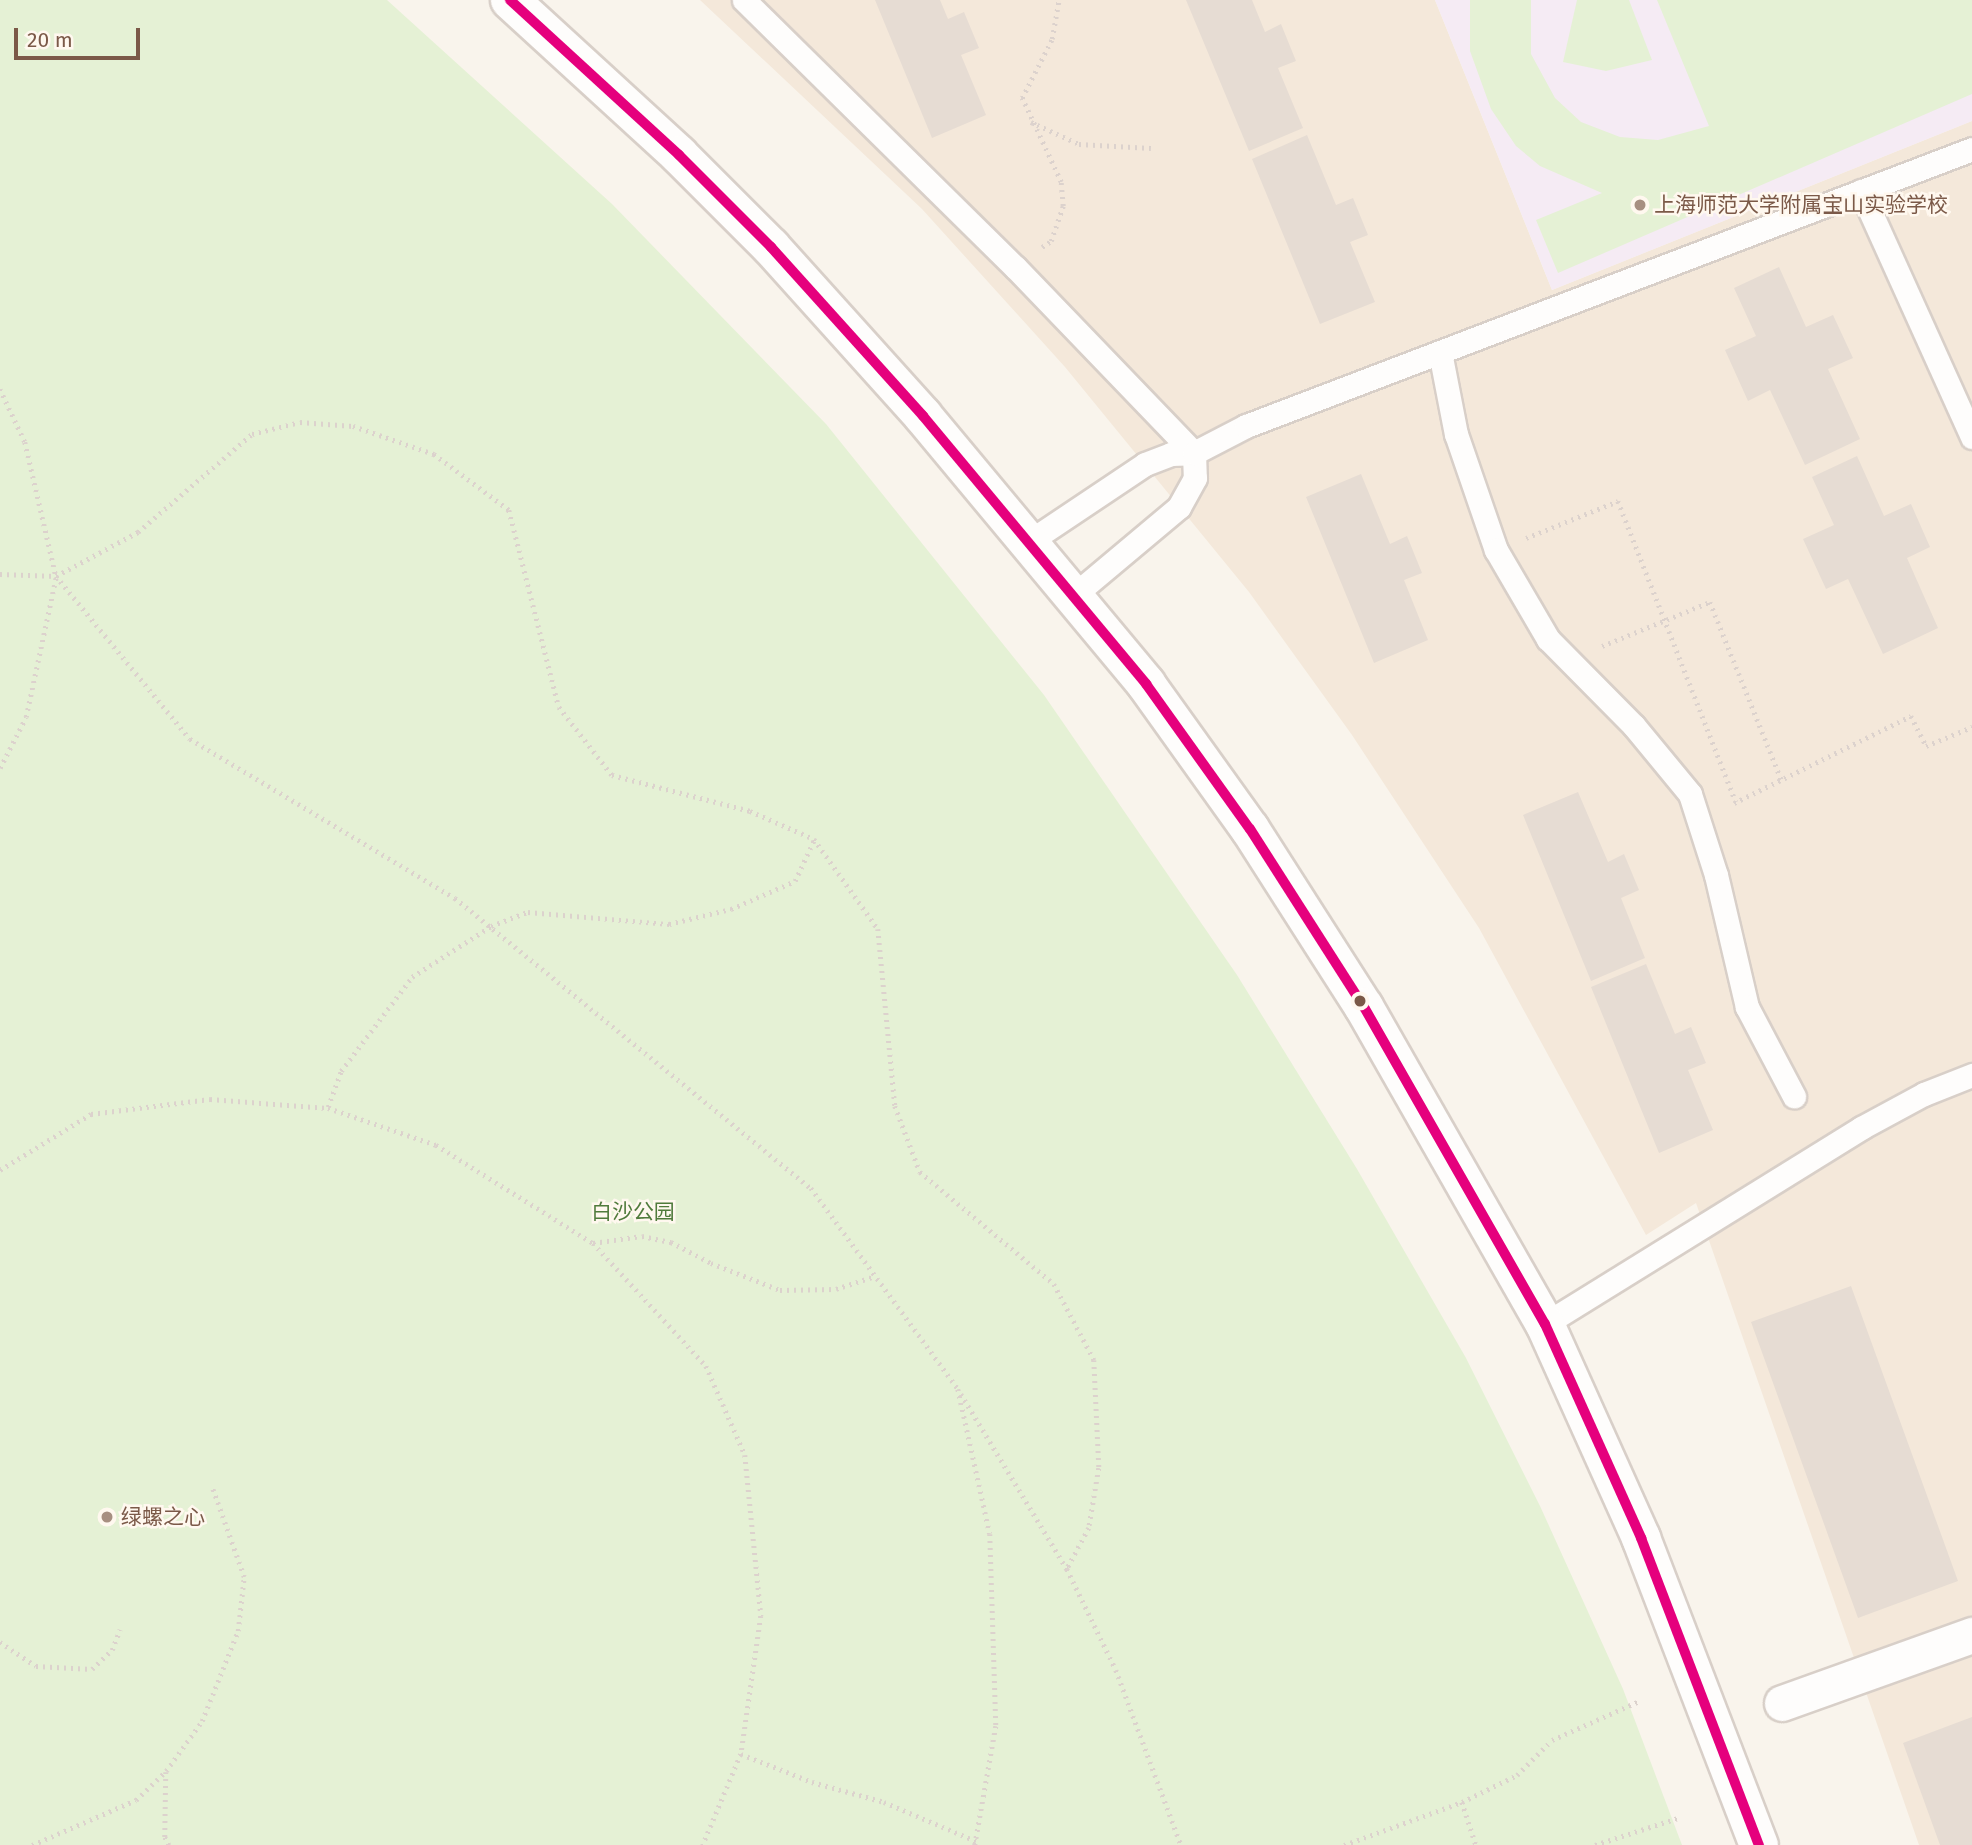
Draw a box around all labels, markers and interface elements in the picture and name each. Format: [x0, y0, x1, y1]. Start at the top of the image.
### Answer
scale bar [18, 14, 144, 58]
text: 20 m [27, 27, 73, 53]
place label: 上海师范大学附属宝山实验学校 [1654, 192, 1948, 218]
marker: 上海师范大学附属宝山实验学校 [1632, 197, 1648, 213]
unlabelled marker [1353, 994, 1367, 1008]
park label: 白沙公园 [591, 1199, 675, 1225]
place label: 绿螺之心 [121, 1504, 205, 1530]
marker: 绿螺之心 [99, 1509, 115, 1525]

